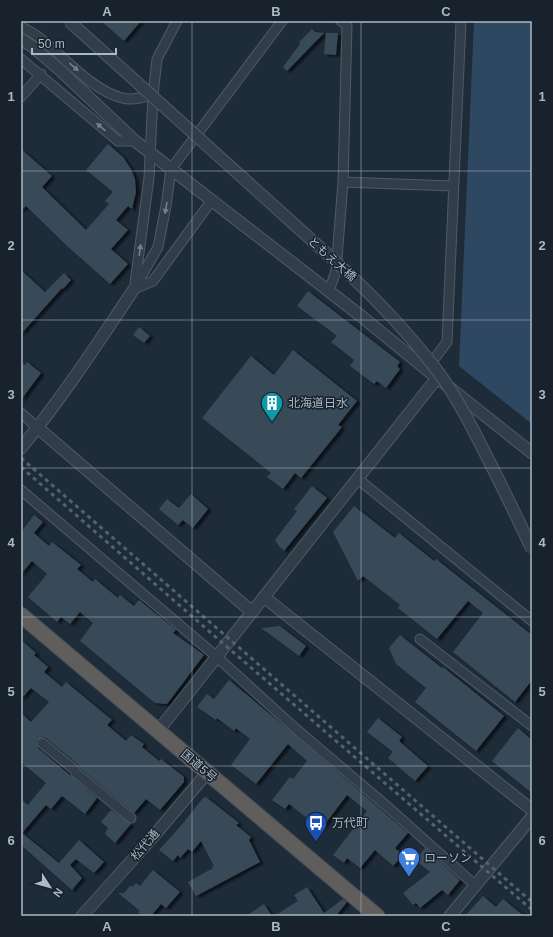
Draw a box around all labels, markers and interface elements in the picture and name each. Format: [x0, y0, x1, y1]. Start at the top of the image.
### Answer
text: A [102, 4, 112, 19]
text: B [271, 4, 281, 19]
text: C [441, 4, 451, 19]
scale bar [32, 30, 116, 56]
text: 50 m [38, 37, 65, 51]
one-way arrow [68, 63, 79, 72]
text: 1 [7, 89, 15, 104]
text: 1 [538, 89, 546, 104]
one-way arrow [96, 122, 106, 131]
one-way arrow [163, 202, 169, 214]
street label: ともえ大橋 [305, 234, 359, 284]
text: 2 [7, 238, 15, 253]
text: 2 [538, 238, 546, 253]
one-way arrow [137, 244, 143, 256]
text: 3 [7, 387, 15, 402]
text: 3 [538, 387, 546, 402]
building icon: 北海道日水 [259, 390, 285, 423]
place label: 北海道日水 [288, 396, 348, 410]
text: 4 [7, 535, 15, 550]
text: 4 [538, 535, 546, 550]
text: 5 [7, 684, 15, 699]
text: 5 [538, 684, 546, 699]
street label: 国道5号 [178, 747, 220, 785]
bus stop icon: 万代町 [303, 810, 329, 843]
place label: 万代町 [332, 816, 368, 830]
street label: 松代通 [128, 827, 162, 863]
text: 6 [7, 833, 15, 848]
text: 6 [538, 833, 546, 848]
supermarket icon: ローソン [396, 845, 422, 878]
place label: ローソン [424, 851, 472, 865]
north arrow [30, 867, 70, 907]
text: N [51, 886, 65, 900]
text: A [102, 919, 112, 934]
text: B [271, 919, 281, 934]
text: C [441, 919, 451, 934]

